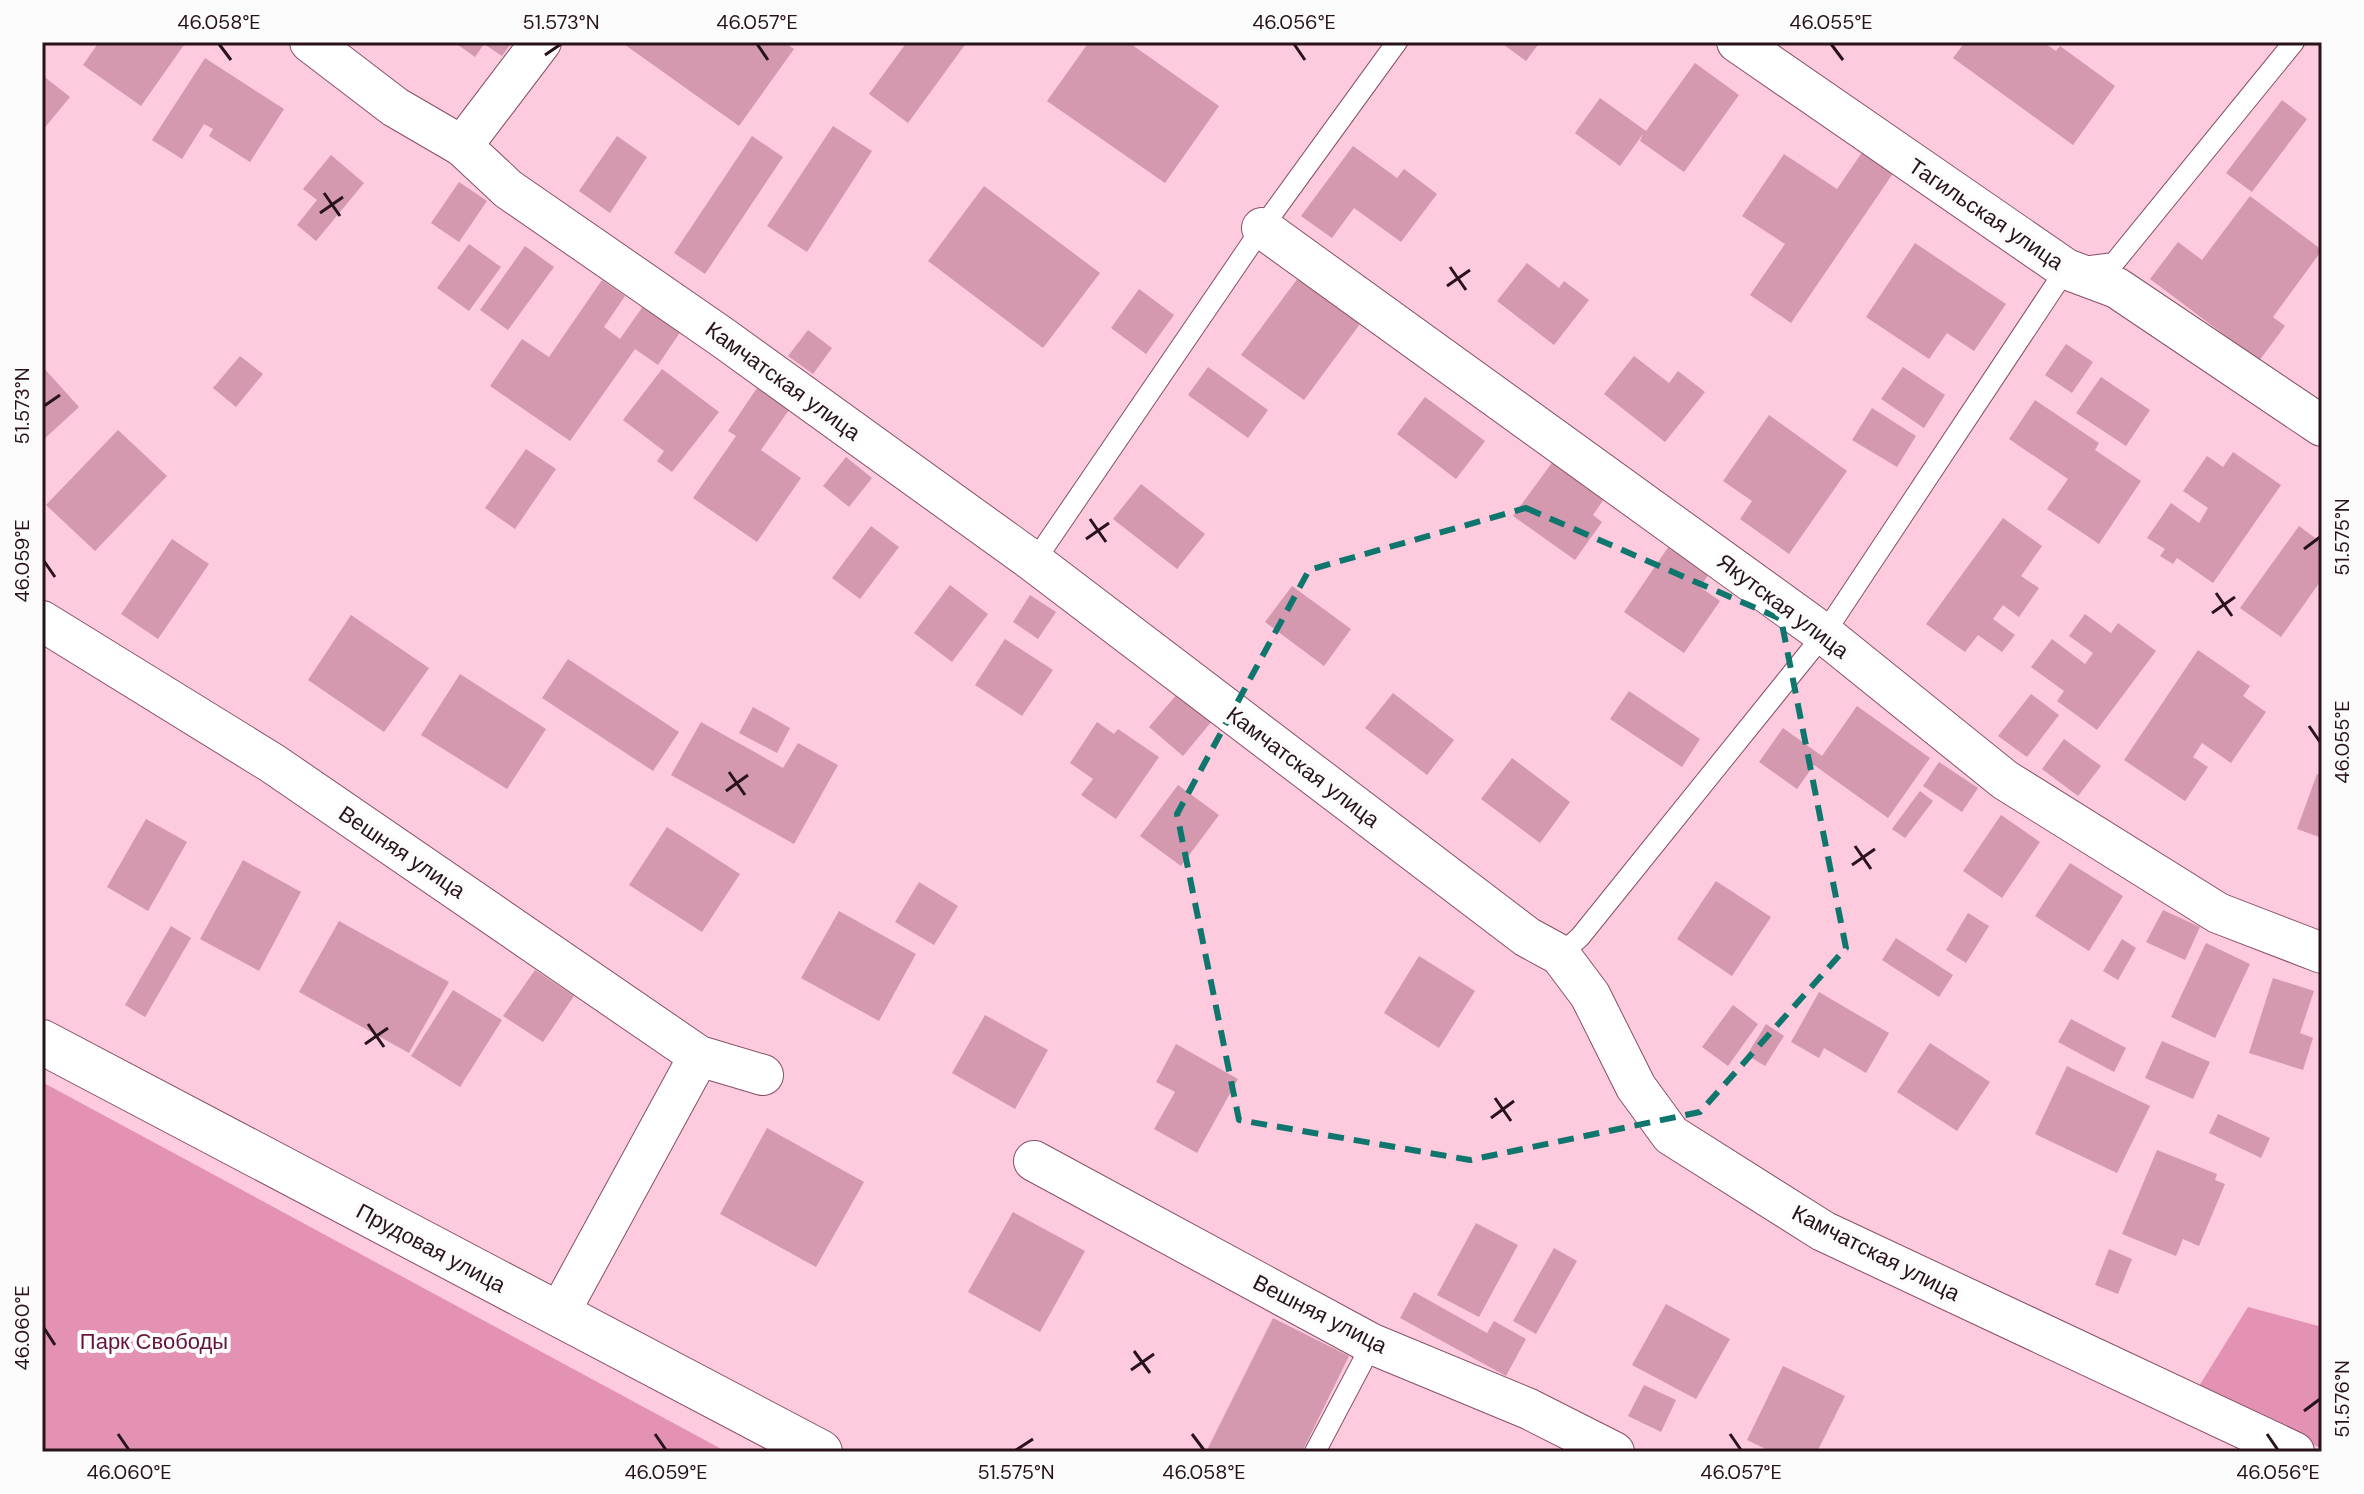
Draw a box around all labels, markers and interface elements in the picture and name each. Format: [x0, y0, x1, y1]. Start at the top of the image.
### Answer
text: 46.058°E [177, 9, 261, 35]
text: 51.573°N [523, 9, 599, 35]
text: 46.057°E [716, 9, 798, 35]
text: 46.056°E [1252, 9, 1336, 35]
text: 46.055°E [1789, 9, 1873, 35]
street label: Тагильская улица [1903, 151, 2070, 277]
street label: Камчатская улица [700, 315, 867, 447]
text: 51.573°N [9, 368, 35, 444]
text: 51.575°N [2329, 498, 2355, 576]
text: 46.059°E [9, 519, 35, 603]
street label: Якутская улица [1711, 547, 1855, 666]
street label: Камчатская улица [1220, 700, 1386, 835]
text: 46.055°E [2329, 700, 2355, 784]
street label: Вешняя улица [333, 799, 472, 906]
street label: Прудовая улица [351, 1196, 511, 1300]
street label: Камчатская улица [1787, 1198, 1966, 1308]
street label: Вешняя улица [1248, 1268, 1393, 1361]
text: 46.060°E [9, 1285, 35, 1371]
park label: Парк Свободы [80, 1327, 228, 1356]
text: 51.576°N [2329, 1360, 2355, 1438]
text: 46.060°E [86, 1459, 172, 1485]
text: 46.059°E [624, 1459, 708, 1485]
text: 51.575°N [977, 1459, 1055, 1485]
text: 46.058°E [1162, 1459, 1246, 1485]
text: 46.057°E [1700, 1459, 1782, 1485]
text: 46.056°E [2236, 1459, 2320, 1485]

